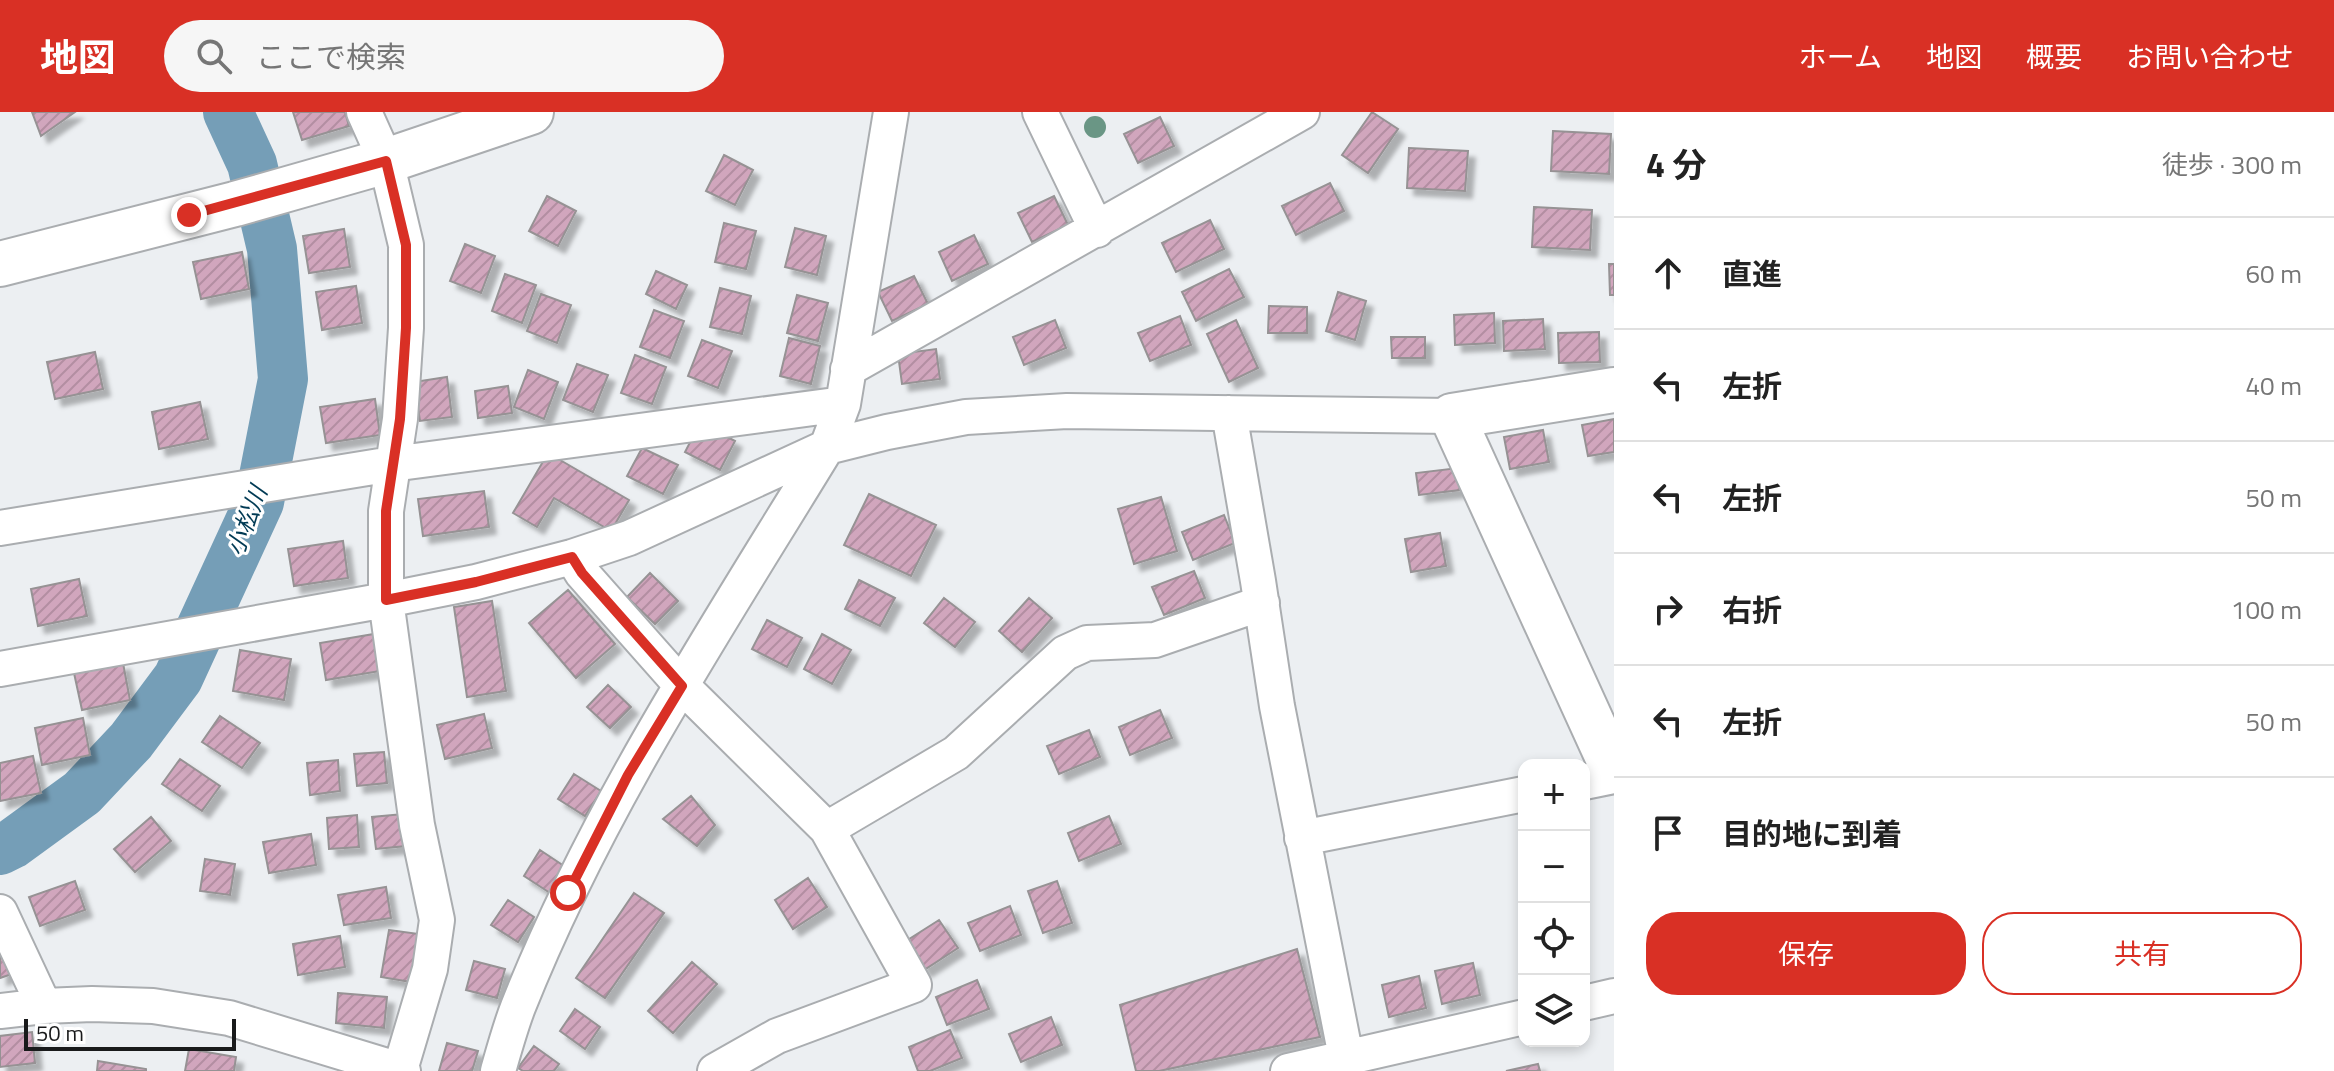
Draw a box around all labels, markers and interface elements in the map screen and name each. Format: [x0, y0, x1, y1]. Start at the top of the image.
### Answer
search box [164, 20, 724, 92]
text: 地図 [40, 28, 116, 86]
icon: search [192, 34, 236, 78]
text: ここで検索 [256, 34, 406, 80]
text: ホーム [1799, 35, 1882, 78]
text: 地図 [1926, 35, 1982, 78]
text: 概要 [2026, 35, 2082, 78]
text: お問い合わせ [2126, 35, 2294, 78]
text: 4 分 [1646, 138, 1707, 190]
text: 徒歩 · 300 m [2162, 145, 2302, 184]
route end [171, 197, 207, 233]
icon: ahead [1646, 251, 1690, 295]
text: 直進 [1722, 251, 1782, 297]
text: 60 m [2245, 254, 2302, 293]
icon: left [1646, 363, 1690, 407]
text: 左折 [1722, 363, 1782, 409]
text: 40 m [2245, 366, 2302, 405]
icon: left [1646, 475, 1690, 519]
text: 左折 [1722, 475, 1782, 521]
water label: 小松川 [216, 478, 277, 561]
text: 50 m [2245, 478, 2302, 517]
icon: right [1646, 587, 1690, 631]
text: 右折 [1722, 587, 1782, 633]
text: 100 m [2231, 590, 2302, 629]
icon: left [1646, 699, 1690, 743]
text: 左折 [1722, 699, 1782, 745]
text: 50 m [2245, 702, 2302, 741]
map controls [1518, 759, 1590, 1047]
button: + [1518, 759, 1590, 831]
icon: arrive [1646, 811, 1690, 855]
text: 目的地に到着 [1722, 811, 1902, 857]
button: − [1518, 831, 1590, 903]
route start [550, 875, 586, 911]
button: locate [1518, 903, 1590, 975]
button: 保存 [1646, 912, 1966, 995]
button: 共有 [1982, 912, 2302, 995]
button: layers [1518, 975, 1590, 1047]
scale bar [24, 1015, 236, 1051]
text: 50 m [36, 1016, 84, 1050]

